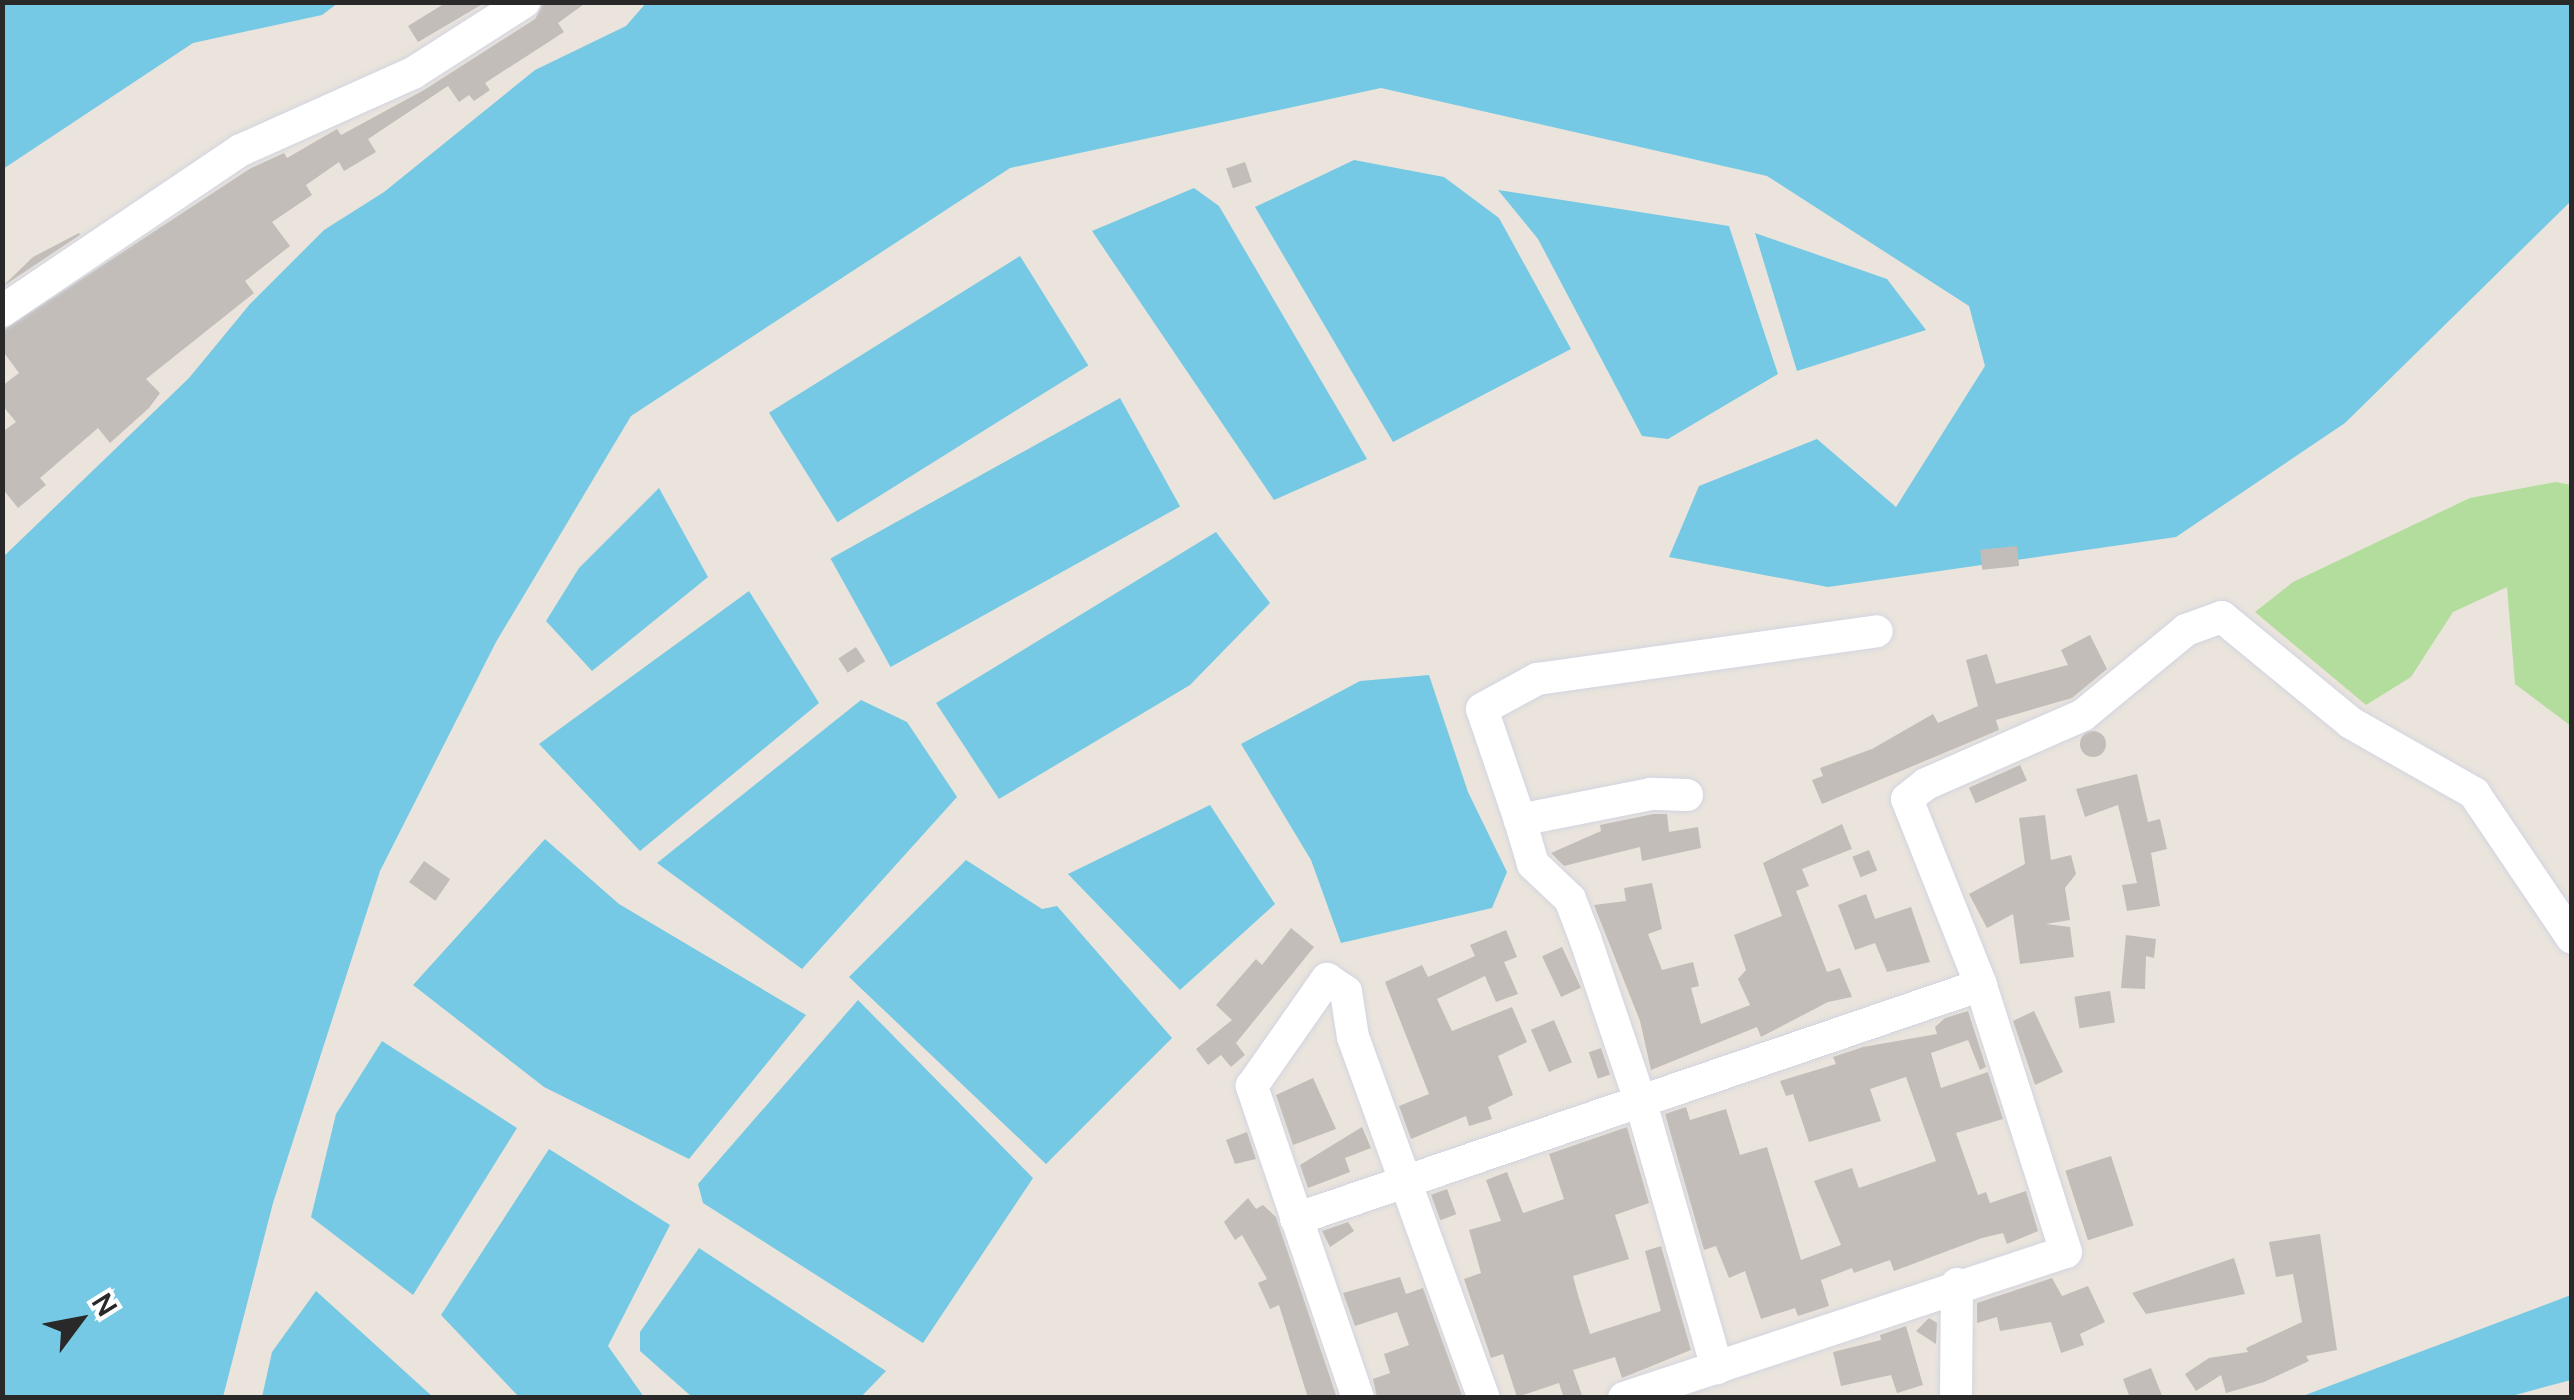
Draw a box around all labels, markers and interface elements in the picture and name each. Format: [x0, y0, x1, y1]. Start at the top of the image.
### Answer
north arrow [30, 1270, 130, 1370]
text: N [84, 1286, 127, 1323]

